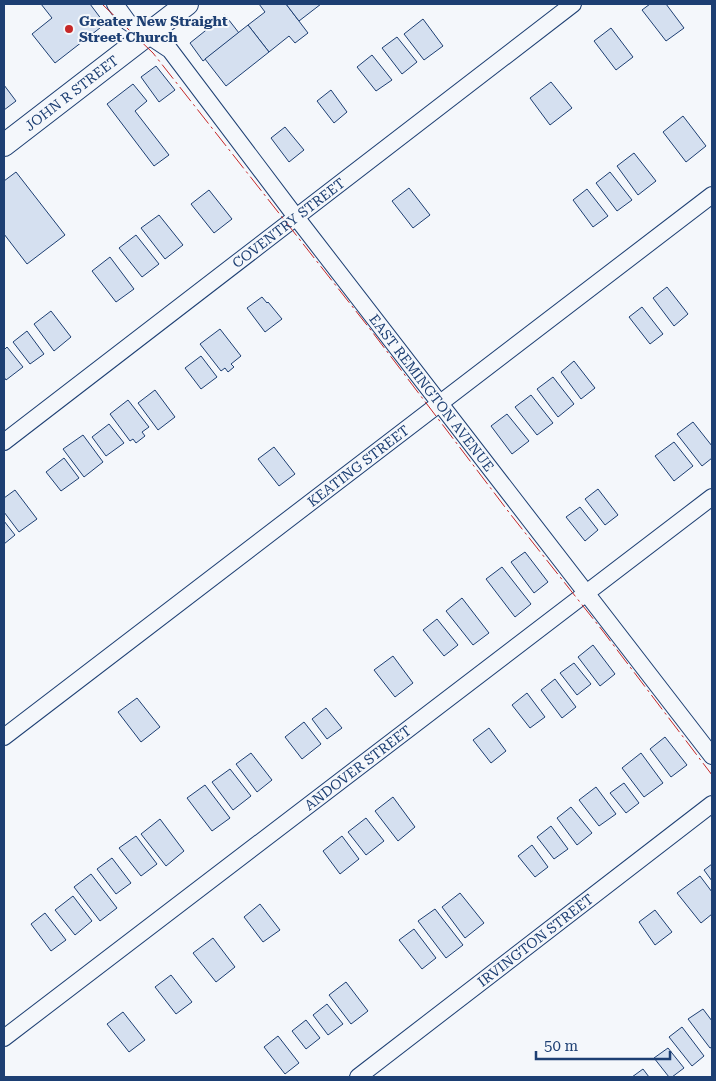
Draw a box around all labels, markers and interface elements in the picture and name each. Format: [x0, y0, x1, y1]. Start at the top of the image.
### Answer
place label: Greater New Straight Street Church [79, 13, 228, 45]
marker: Greater New Straight Street Church [63, 23, 75, 35]
street label: JOHN R STREET [21, 52, 121, 134]
street label: COVENTRY STREET [229, 175, 348, 271]
street label: EAST REMINGTON AVENUE [366, 311, 497, 475]
street label: KEATING STREET [304, 422, 412, 510]
street label: ANDOVER STREET [301, 722, 414, 814]
street label: IRVINGTON STREET [474, 891, 596, 990]
scale bar [536, 1028, 670, 1060]
text: 50 m [544, 1037, 579, 1055]

